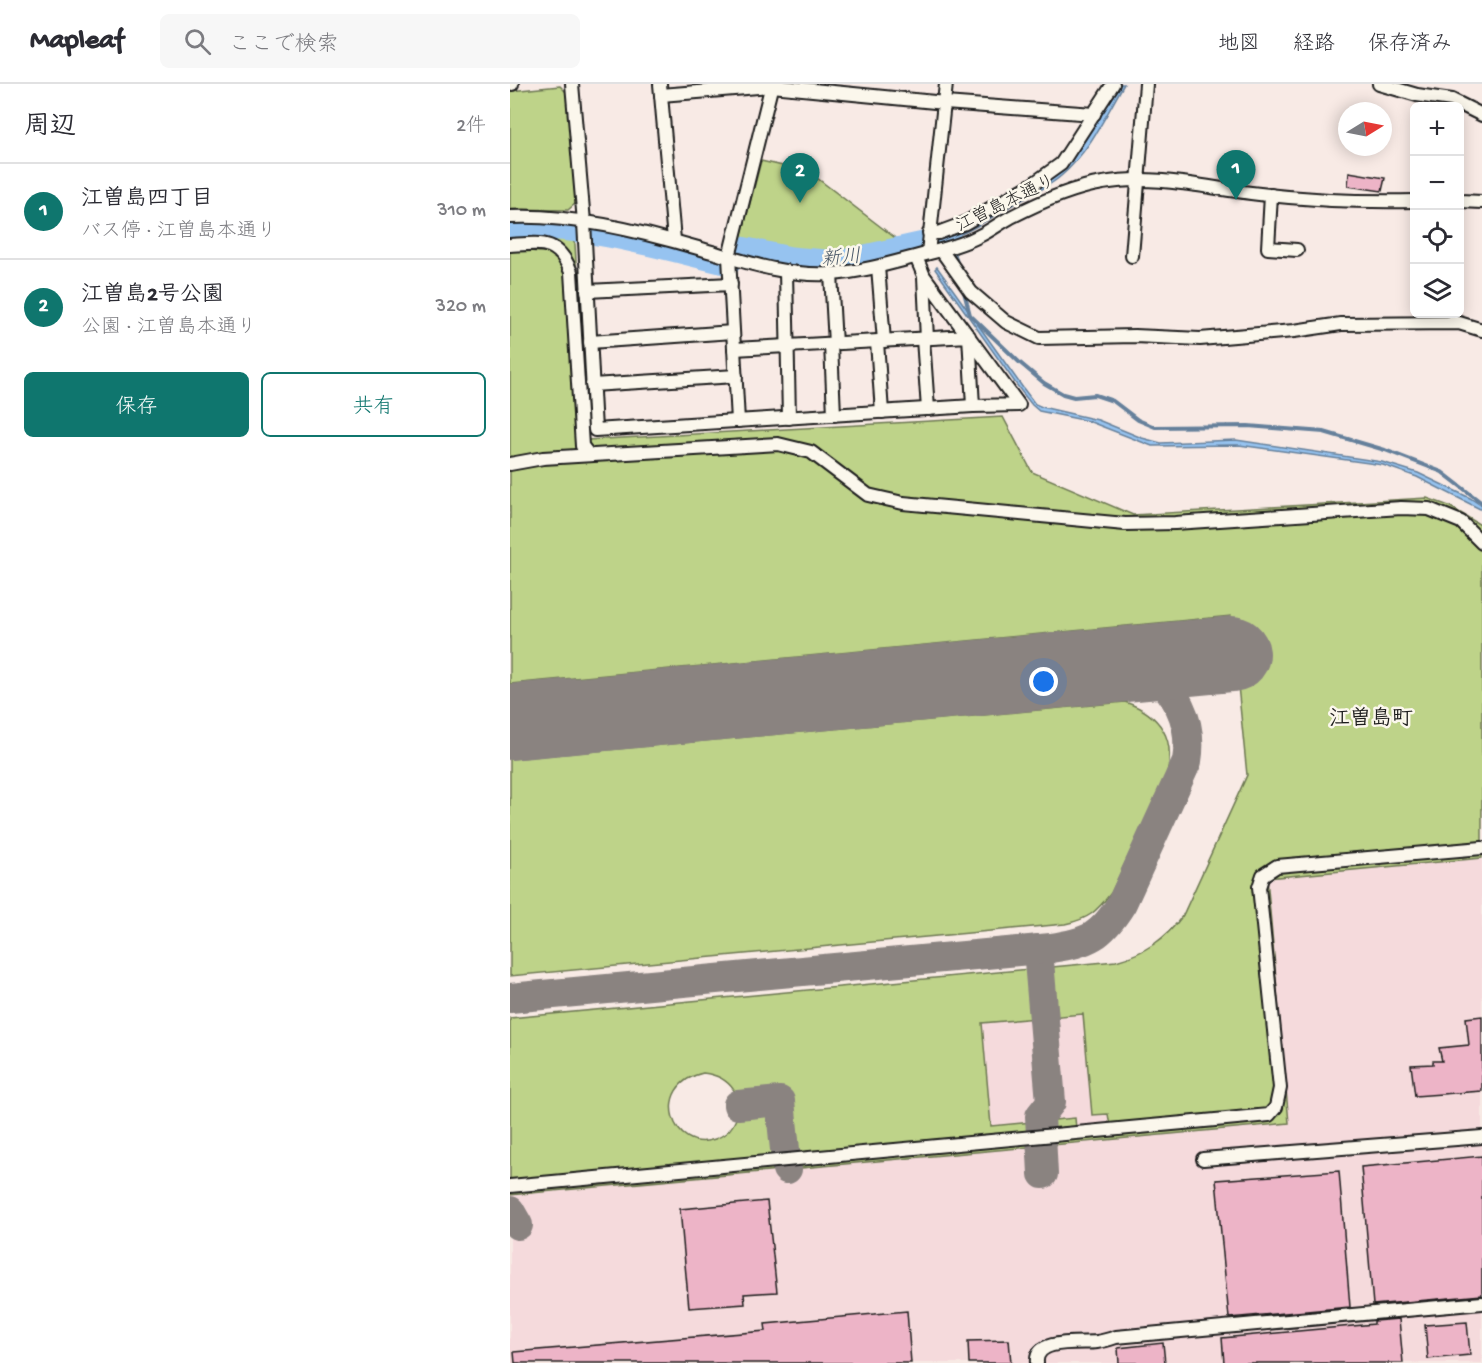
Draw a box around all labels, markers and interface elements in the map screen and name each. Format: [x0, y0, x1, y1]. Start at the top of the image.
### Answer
search box [160, 14, 580, 68]
text: Mapleaf [30, 25, 124, 58]
icon: search [181, 25, 214, 58]
text: ここで検索 [229, 33, 339, 59]
text: 地図 [1218, 33, 1260, 58]
text: 経路 [1293, 33, 1335, 58]
text: 保存済み [1368, 33, 1452, 58]
north arrow [1338, 102, 1392, 156]
map controls [1410, 102, 1464, 318]
button: + [1410, 102, 1464, 156]
text: 周辺 [24, 113, 76, 144]
text: 2件 [456, 116, 486, 139]
pin: 1 [1216, 150, 1256, 200]
pin: 2 [780, 154, 820, 203]
button: − [1410, 156, 1464, 210]
street label: 江曽島本通り [953, 170, 1059, 237]
text: 江曽島四丁目 [81, 187, 213, 213]
text: 1 [39, 200, 48, 223]
text: 310 m [437, 200, 486, 223]
button: locate [1410, 210, 1464, 264]
text: バス停 · 江曽島本通り [81, 221, 277, 244]
water label: 新川 [820, 245, 862, 273]
button: layers [1410, 264, 1464, 318]
text: 江曽島2号公園 [81, 283, 224, 309]
text: 2 [39, 296, 48, 319]
text: 320 m [436, 296, 486, 319]
text: 公園 · 江曽島本通り [81, 317, 257, 340]
button: 保存 [24, 372, 249, 437]
button: 共有 [261, 372, 486, 437]
your location [1029, 667, 1058, 696]
district label: 江曽島町 [1329, 706, 1413, 733]

